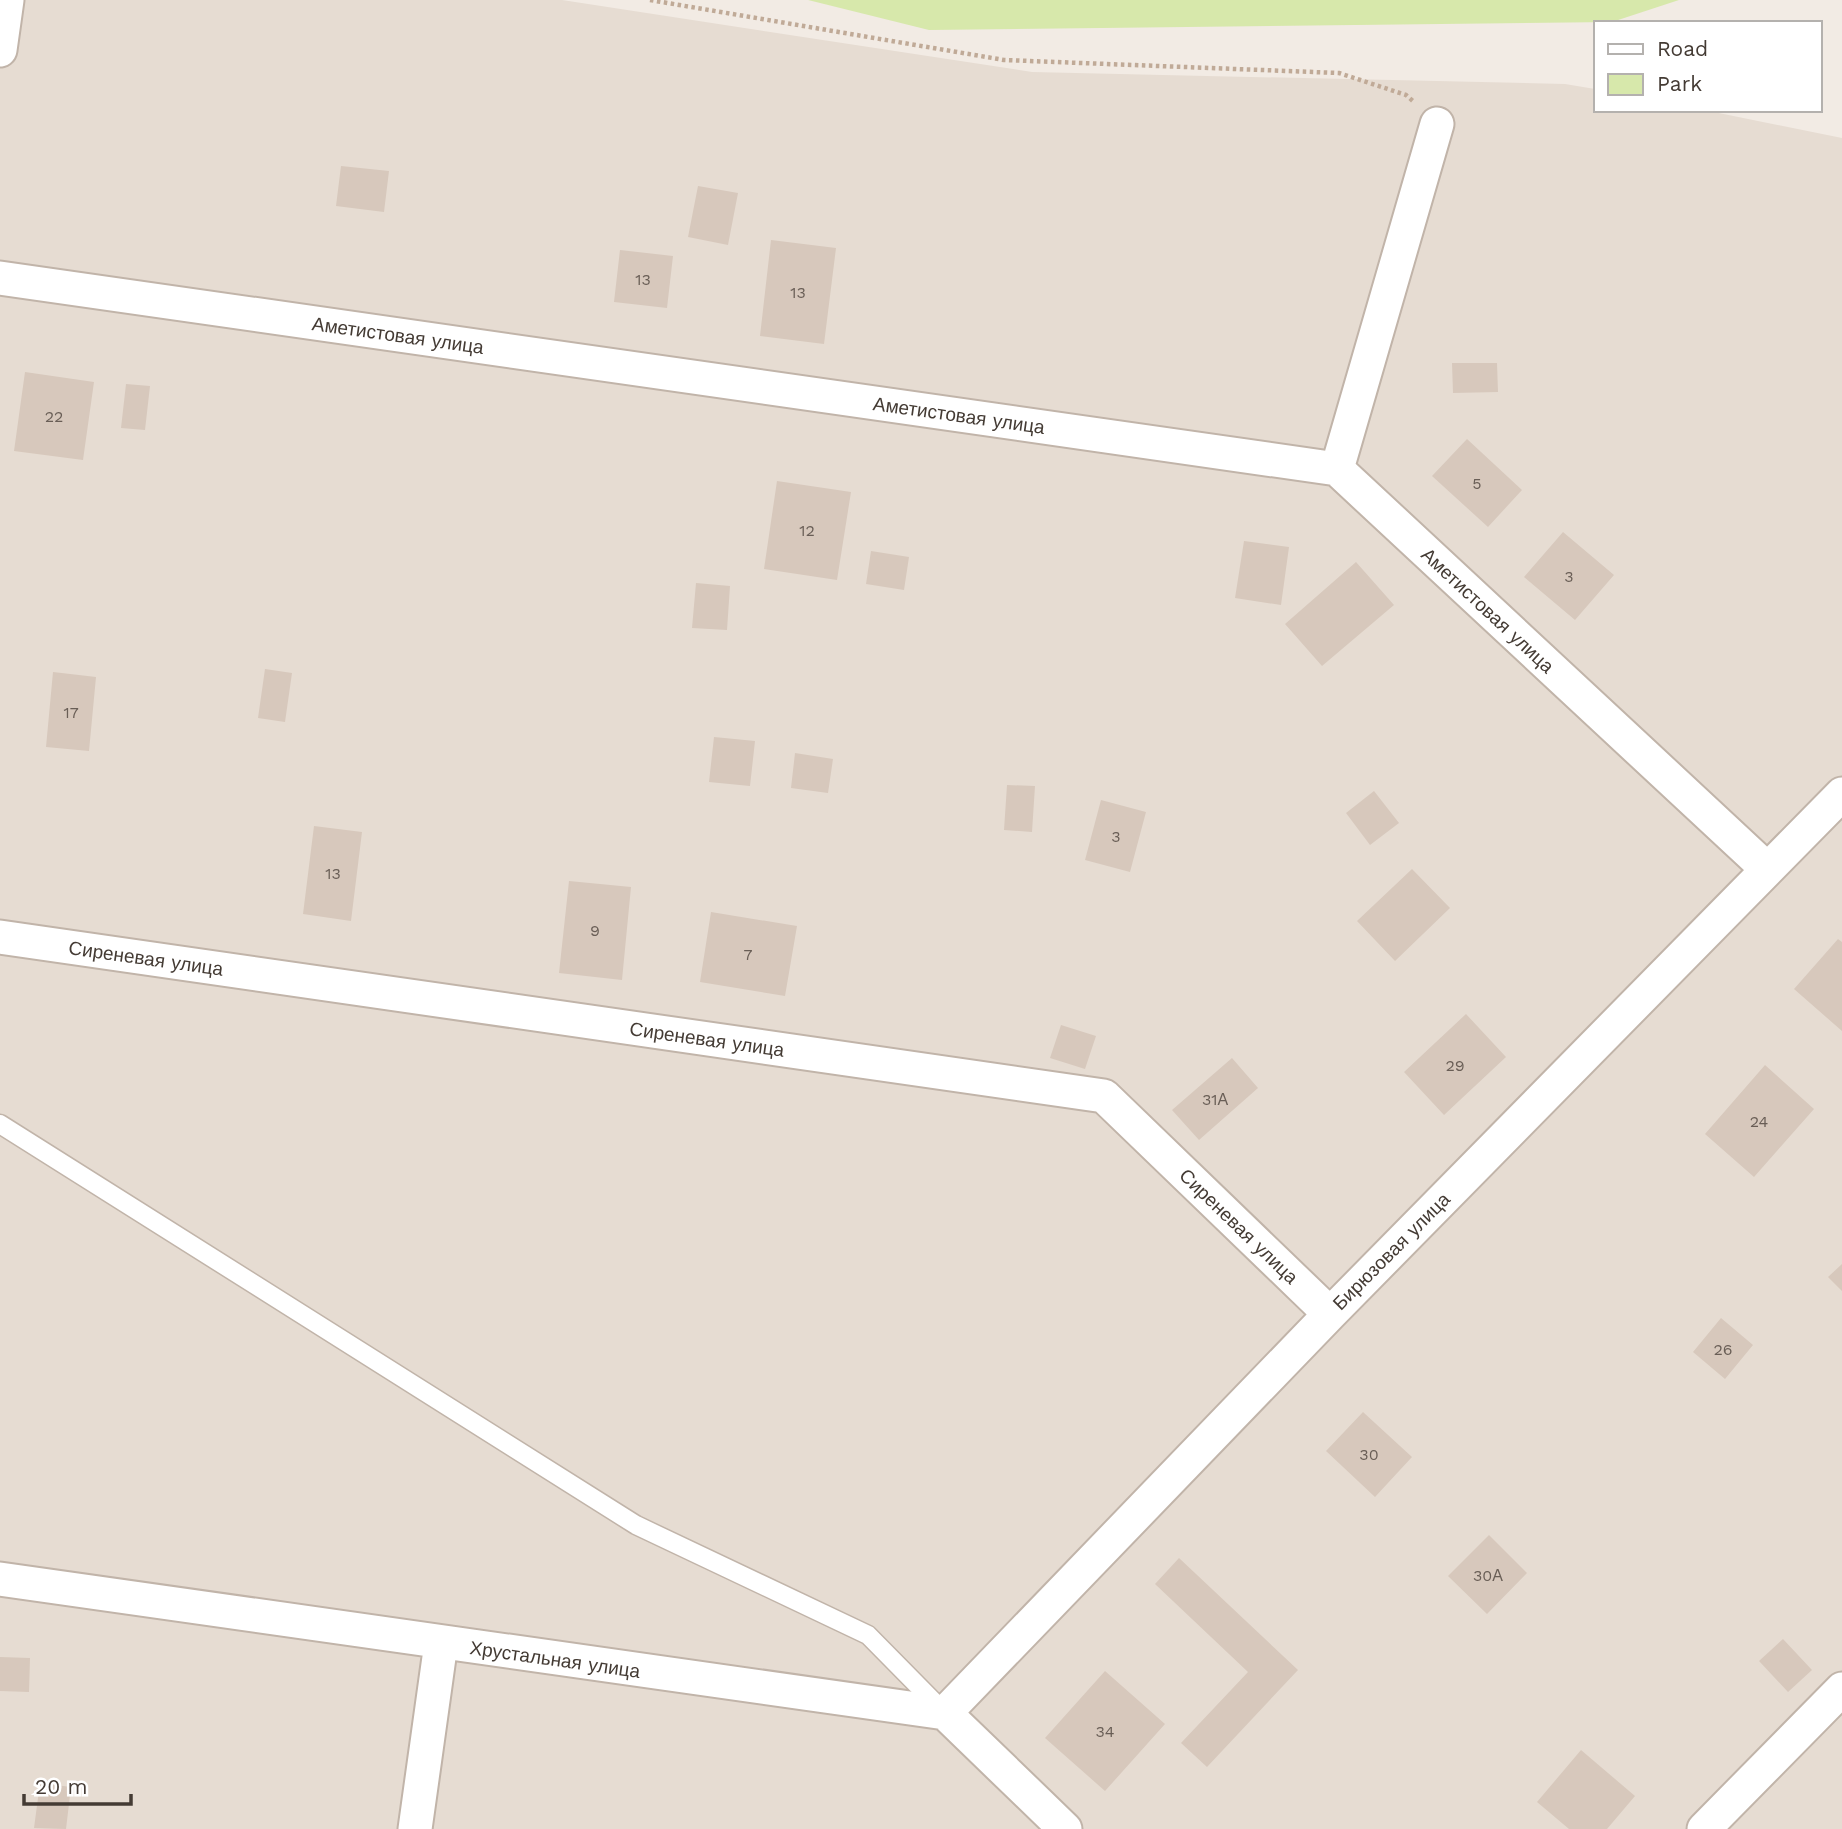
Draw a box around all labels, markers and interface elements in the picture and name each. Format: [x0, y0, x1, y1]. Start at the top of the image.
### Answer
legend [1594, 21, 1821, 112]
text: Road [1657, 36, 1708, 61]
text: Park [1657, 71, 1702, 96]
house number: 13 [635, 270, 651, 289]
house number: 13 [790, 283, 806, 302]
street label: Аметистовая улица [311, 312, 486, 359]
street label: Аметистовая улица [872, 392, 1047, 439]
house number: 22 [45, 407, 63, 426]
house number: 5 [1472, 474, 1482, 493]
house number: 12 [799, 521, 815, 540]
street label: Аметистовая улица [1417, 543, 1559, 678]
house number: 3 [1564, 567, 1574, 586]
house number: 17 [63, 703, 79, 722]
house number: 3 [1111, 827, 1121, 846]
house number: 13 [325, 864, 341, 883]
house number: 9 [590, 921, 600, 940]
street label: Сиреневая улица [67, 936, 225, 981]
house number: 7 [744, 945, 753, 964]
street label: Сиреневая улица [628, 1017, 786, 1062]
house number: 29 [1445, 1056, 1465, 1075]
house number: 31А [1202, 1090, 1228, 1109]
house number: 24 [1750, 1112, 1769, 1131]
street label: Сиреневая улица [1175, 1164, 1303, 1289]
street label: Бирюзовая улица [1328, 1188, 1455, 1315]
house number: 26 [1713, 1340, 1733, 1359]
house number: 30 [1359, 1445, 1379, 1464]
house number: 30А [1473, 1566, 1503, 1585]
street label: Хрустальная улица [468, 1636, 642, 1683]
house number: 34 [1095, 1722, 1115, 1741]
scale bar [24, 1762, 131, 1806]
text: 20 m [35, 1774, 87, 1799]

